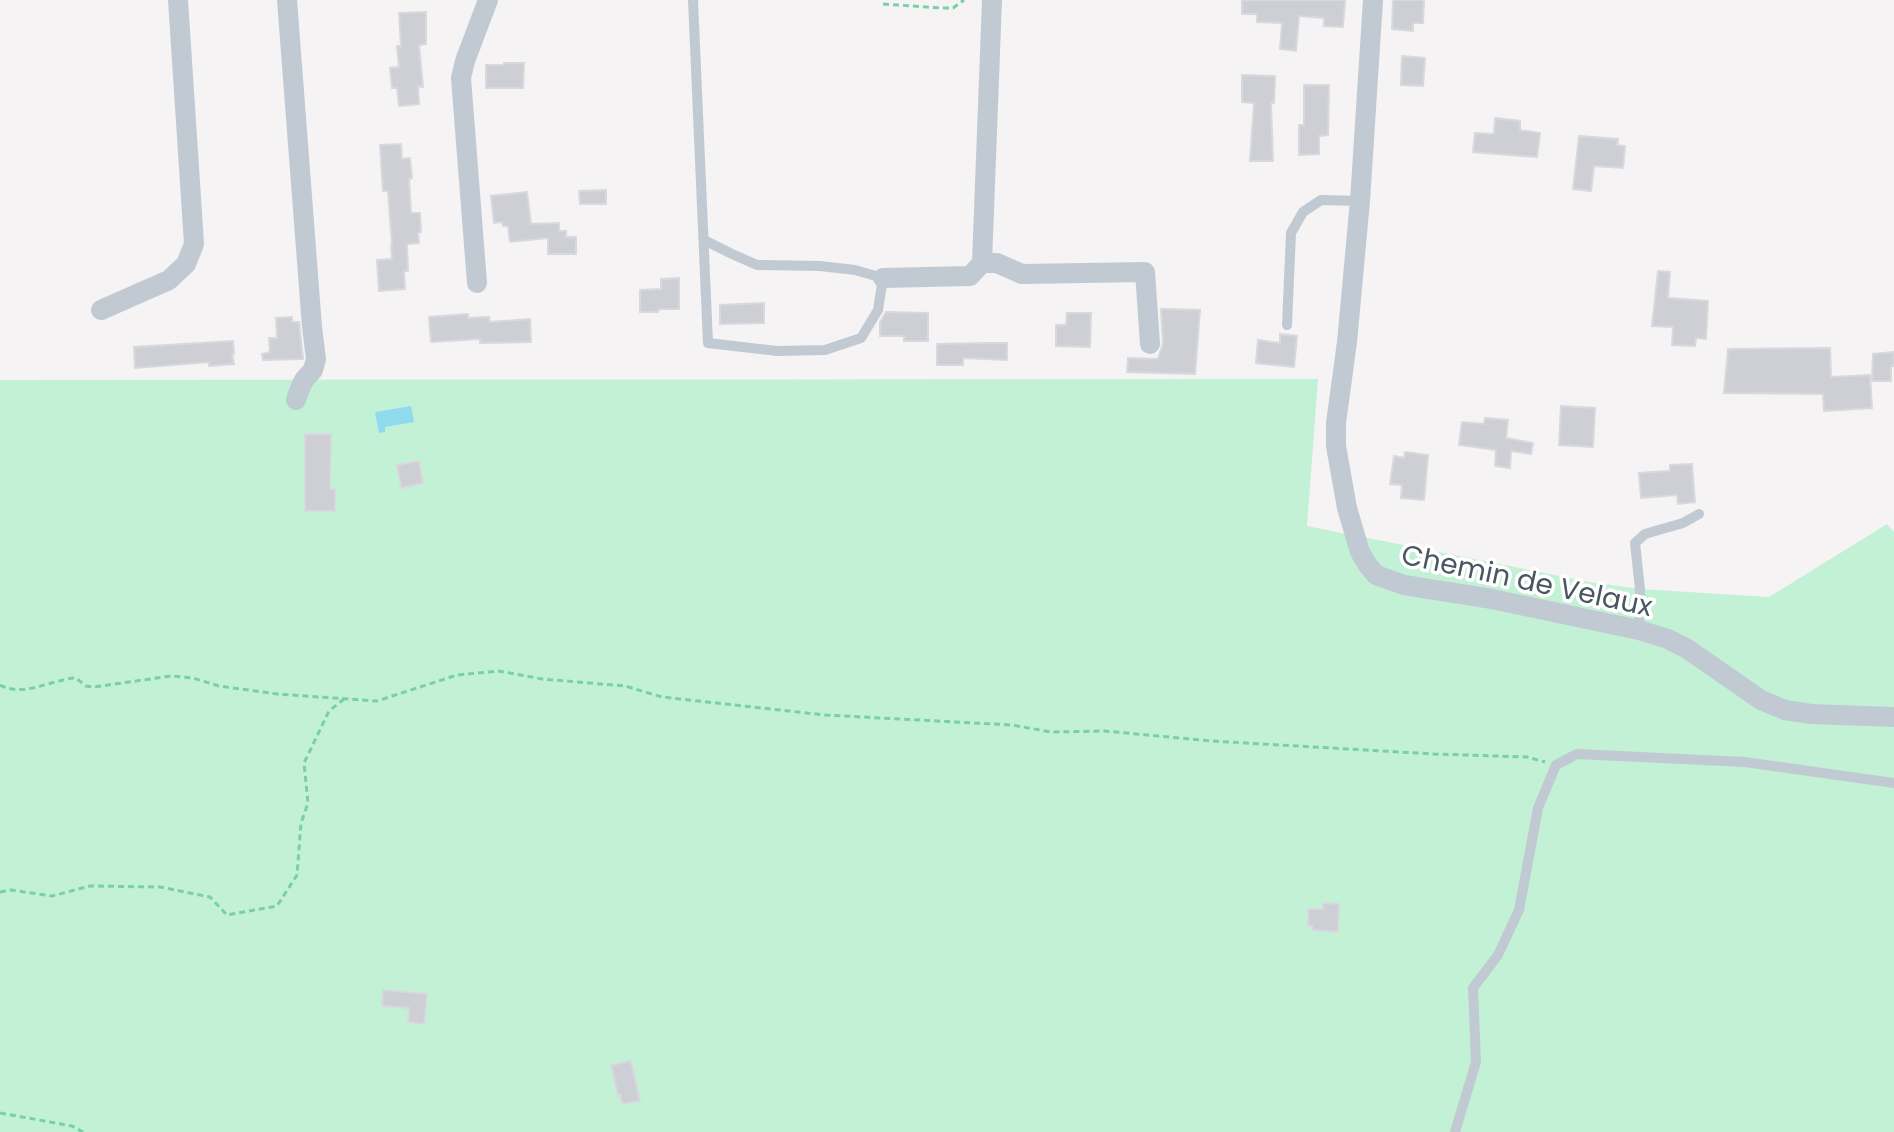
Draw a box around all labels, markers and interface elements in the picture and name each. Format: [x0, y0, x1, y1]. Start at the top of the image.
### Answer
street label: Chemin de Velaux [1398, 535, 1656, 626]

